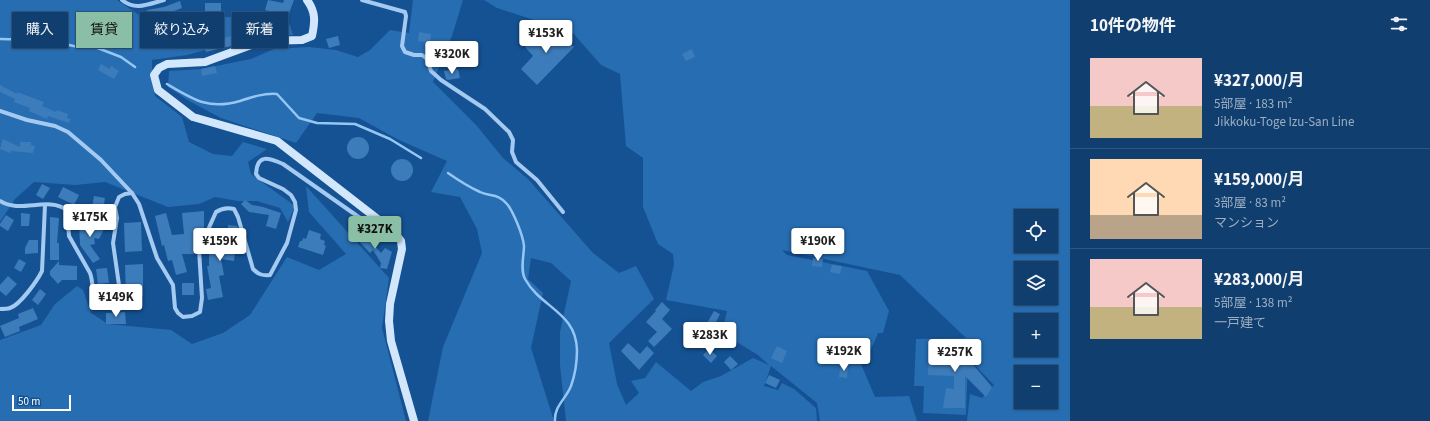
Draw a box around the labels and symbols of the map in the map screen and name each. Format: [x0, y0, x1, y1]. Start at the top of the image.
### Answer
pin: ¥153K [518, 20, 574, 54]
pin: ¥320K [424, 41, 480, 75]
pin: ¥175K [62, 204, 118, 238]
pin: ¥327K [347, 216, 403, 250]
pin: ¥159K [192, 228, 248, 262]
pin: ¥190K [790, 228, 846, 262]
pin: ¥149K [88, 284, 144, 318]
pin: ¥283K [682, 322, 738, 356]
pin: ¥192K [816, 338, 872, 372]
pin: ¥257K [927, 339, 983, 373]
scale bar [12, 393, 71, 412]

